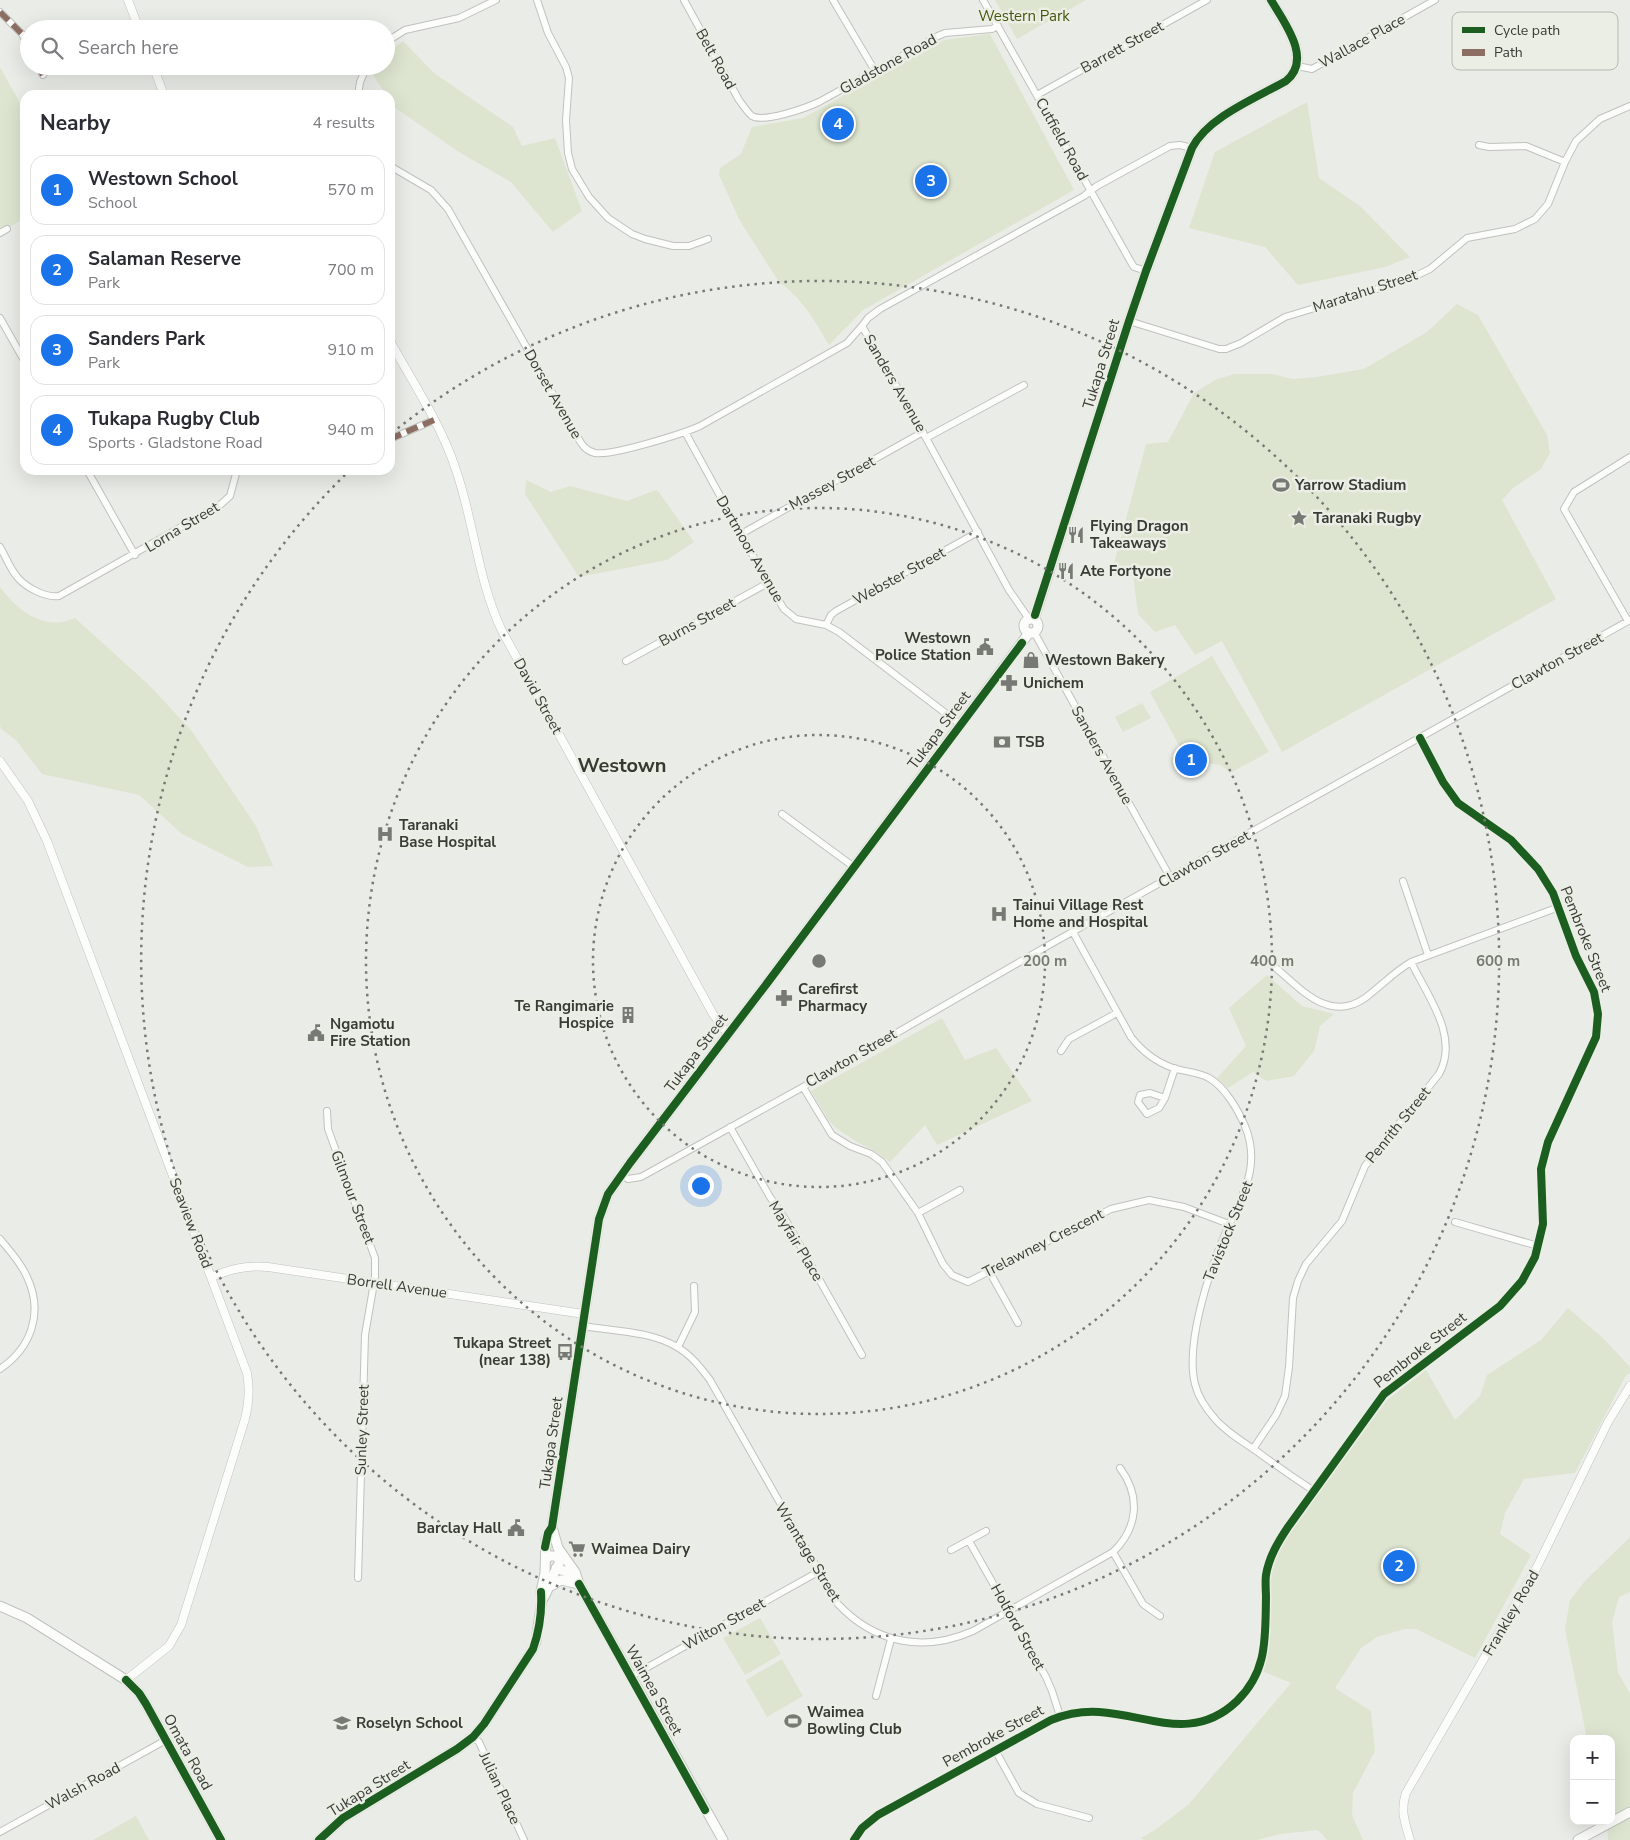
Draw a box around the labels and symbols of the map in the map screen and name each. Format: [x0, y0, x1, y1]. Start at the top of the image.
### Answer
park label: Western Park [978, 6, 1070, 26]
street label: Wallace Place [1315, 9, 1409, 73]
legend [1452, 12, 1618, 70]
street label: Barrett Street [1077, 16, 1168, 78]
text: Cycle path [1494, 21, 1560, 40]
street label: Belt Road [691, 25, 741, 93]
street label: Gladstone Road [836, 29, 940, 99]
text: Path [1494, 43, 1523, 62]
street label: Cutfield Road [1031, 94, 1093, 184]
pin: 4 [822, 105, 854, 143]
pin: 3 [915, 162, 947, 200]
street label: Maratahu Street [1310, 264, 1421, 317]
street label: Tukapa Street [1078, 316, 1124, 411]
street label: Sanders Avenue [859, 330, 931, 436]
street label: Dorset Avenue [519, 346, 587, 442]
street label: Massey Street [785, 451, 879, 515]
sports icon: Yarrow Stadium [1271, 475, 1291, 495]
place label: Yarrow Stadium [1294, 475, 1406, 495]
street label: Dartmoor Avenue [711, 492, 789, 606]
street label: Lorna Street [141, 497, 223, 557]
place icon: Taranaki Rugby [1289, 508, 1309, 528]
place label: Taranaki Rugby [1313, 508, 1421, 528]
place label: Flying Dragon Takeaways [1090, 516, 1189, 553]
restaurant icon: Flying Dragon Takeaways [1066, 525, 1086, 545]
street label: Webster Street [849, 542, 949, 610]
restaurant icon: Ate Fortyone [1056, 561, 1076, 581]
place label: Ate Fortyone [1080, 561, 1171, 581]
street label: Burns Street [655, 592, 739, 651]
street label: Clawton Street [1508, 627, 1607, 694]
place label: Westown Police Station [875, 628, 971, 665]
public building icon: Westown Police Station [975, 637, 995, 657]
shop icon: Westown Bakery [1021, 650, 1041, 670]
place label: Westown Bakery [1045, 650, 1165, 670]
street label: David Street [509, 655, 567, 738]
pharmacy icon: Unichem [999, 673, 1019, 693]
place label: Unichem [1023, 673, 1084, 693]
street label: Tukapa Street [903, 686, 975, 773]
street label: Sanders Avenue [1067, 702, 1137, 808]
bank icon: TSB [992, 732, 1012, 752]
place label: TSB [1016, 732, 1045, 752]
pin: 1 [1175, 741, 1207, 779]
district label: Westown [577, 752, 667, 779]
place label: Taranaki Base Hospital [399, 815, 496, 852]
hospital icon: Taranaki Base Hospital [375, 824, 395, 844]
street label: Clawton Street [1155, 825, 1254, 892]
street label: Pembroke Street [1556, 883, 1617, 996]
place label: Tainui Village Rest Home and Hospital [1013, 895, 1148, 932]
hospital icon: Tainui Village Rest Home and Hospital [989, 904, 1009, 924]
text: 200 m [1023, 951, 1067, 971]
text: 400 m [1250, 951, 1294, 971]
text: 600 m [1476, 951, 1520, 971]
centre of rings [810, 952, 828, 970]
place label: Carefirst Pharmacy [798, 979, 867, 1016]
pharmacy icon: Carefirst Pharmacy [774, 988, 794, 1008]
place label: Te Rangimarie Hospice [514, 996, 614, 1033]
building icon: Te Rangimarie Hospice [618, 1005, 638, 1025]
street label: Tukapa Street [660, 1009, 732, 1096]
place label: Ngamotu Fire Station [330, 1014, 411, 1051]
public building icon: Ngamotu Fire Station [306, 1023, 326, 1043]
street label: Clawton Street [802, 1023, 901, 1092]
street label: Penrith Street [1361, 1082, 1436, 1167]
street label: Gilmour Street [326, 1147, 380, 1247]
your location [688, 1173, 714, 1199]
street label: Seaview Road [165, 1175, 217, 1271]
street label: Tavistock Street [1199, 1177, 1258, 1284]
street label: Mayfair Place [764, 1197, 828, 1285]
street label: Trelawney Crescent [979, 1204, 1108, 1282]
street label: Borrell Avenue [346, 1269, 448, 1303]
street label: Pembroke Street [1370, 1307, 1471, 1392]
place label: Tukapa Street (near 138) [454, 1333, 551, 1370]
bus stop icon: Tukapa Street (near 138) [555, 1342, 575, 1362]
street label: Sunley Street [350, 1383, 374, 1476]
street label: Tukapa Street [535, 1395, 567, 1491]
street label: Wrantage Street [771, 1499, 846, 1606]
place label: Barclay Hall [416, 1518, 502, 1538]
public building icon: Barclay Hall [506, 1518, 526, 1538]
supermarket icon: Waimea Dairy [567, 1539, 587, 1559]
place label: Waimea Dairy [591, 1539, 690, 1559]
pin: 2 [1383, 1547, 1415, 1585]
street label: Frankley Road [1478, 1566, 1544, 1660]
street label: Holford Street [986, 1580, 1050, 1674]
street label: Wilton Street [679, 1593, 769, 1655]
street label: Waimea Street [621, 1641, 688, 1740]
street label: Pembroke Street [939, 1700, 1048, 1772]
place label: Waimea Bowling Club [807, 1702, 902, 1739]
street label: Omata Road [159, 1710, 217, 1794]
sports icon: Waimea Bowling Club [783, 1711, 803, 1731]
school or university icon: Roselyn School [332, 1713, 352, 1733]
place label: Roselyn School [356, 1713, 463, 1733]
street label: Julian Place [474, 1747, 526, 1828]
street label: Tukapa Street [324, 1754, 414, 1821]
street label: Walsh Road [42, 1757, 124, 1815]

